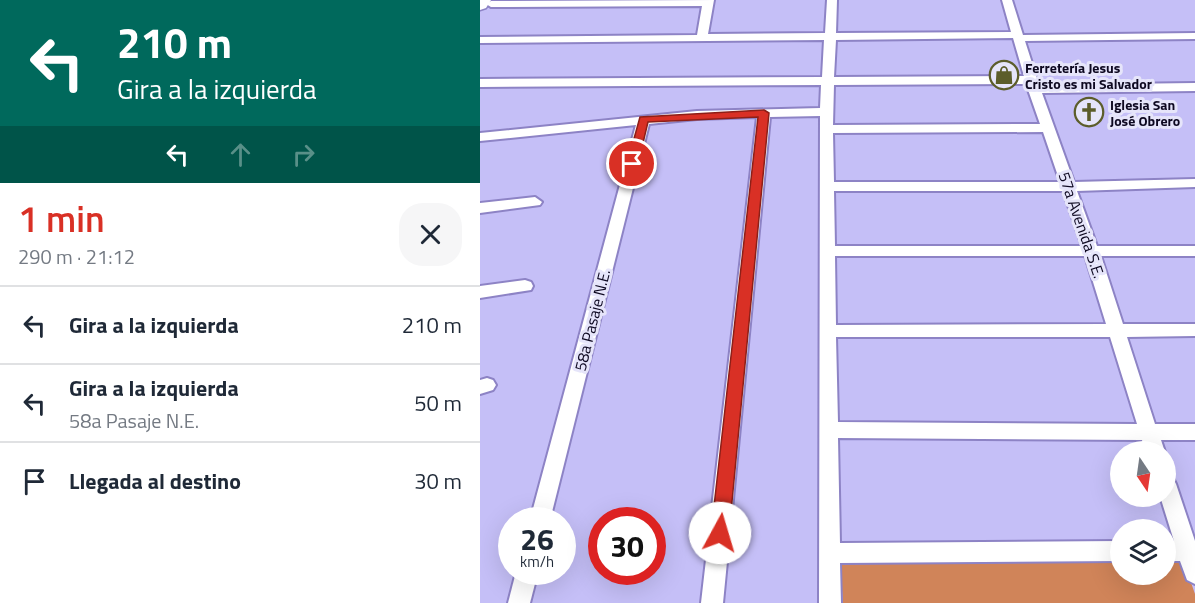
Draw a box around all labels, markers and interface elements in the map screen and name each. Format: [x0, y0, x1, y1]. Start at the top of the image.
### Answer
text: 210 m [117, 10, 232, 74]
icon: left [18, 24, 96, 102]
place label: Ferretería Jesus Cristo es mi Salvador [1025, 57, 1152, 94]
shop icon: Ferretería Jesus Cristo es mi Salvador [988, 59, 1020, 91]
text: Gira a la izquierda [117, 68, 317, 109]
place label: Iglesia San José Obrero [1110, 94, 1180, 131]
church icon: Iglesia San José Obrero [1073, 96, 1105, 128]
icon: left [161, 138, 194, 171]
icon: ahead [224, 138, 257, 171]
icon: right [287, 138, 320, 171]
pin [606, 138, 657, 189]
icon: arrive [615, 147, 648, 180]
street label: 57a Avenida S.E. [1053, 169, 1111, 281]
text: 1 min [18, 191, 105, 246]
button: close [399, 203, 462, 266]
text: 290 m · 21:12 [18, 241, 135, 272]
street label: 58a Pasaje N.E. [568, 267, 616, 373]
text: Gira a la izquierda [69, 308, 239, 342]
text: 210 m [402, 308, 462, 342]
icon: left [18, 309, 51, 342]
text: Gira a la izquierda [69, 371, 239, 405]
text: 50 m [414, 386, 462, 420]
icon: left [18, 387, 51, 420]
text: 58a Pasaje N.E. [69, 405, 199, 436]
north arrow [1110, 441, 1176, 507]
map controls [1110, 441, 1176, 585]
text: Llegada al destino [69, 464, 241, 498]
text: 30 m [414, 464, 462, 498]
icon: arrive [18, 465, 51, 498]
position arrow [688, 501, 752, 565]
speed limit sign: 30 [588, 507, 666, 585]
text: 26 [520, 516, 554, 562]
button: layers [1110, 519, 1176, 585]
text: km/h [520, 550, 554, 573]

